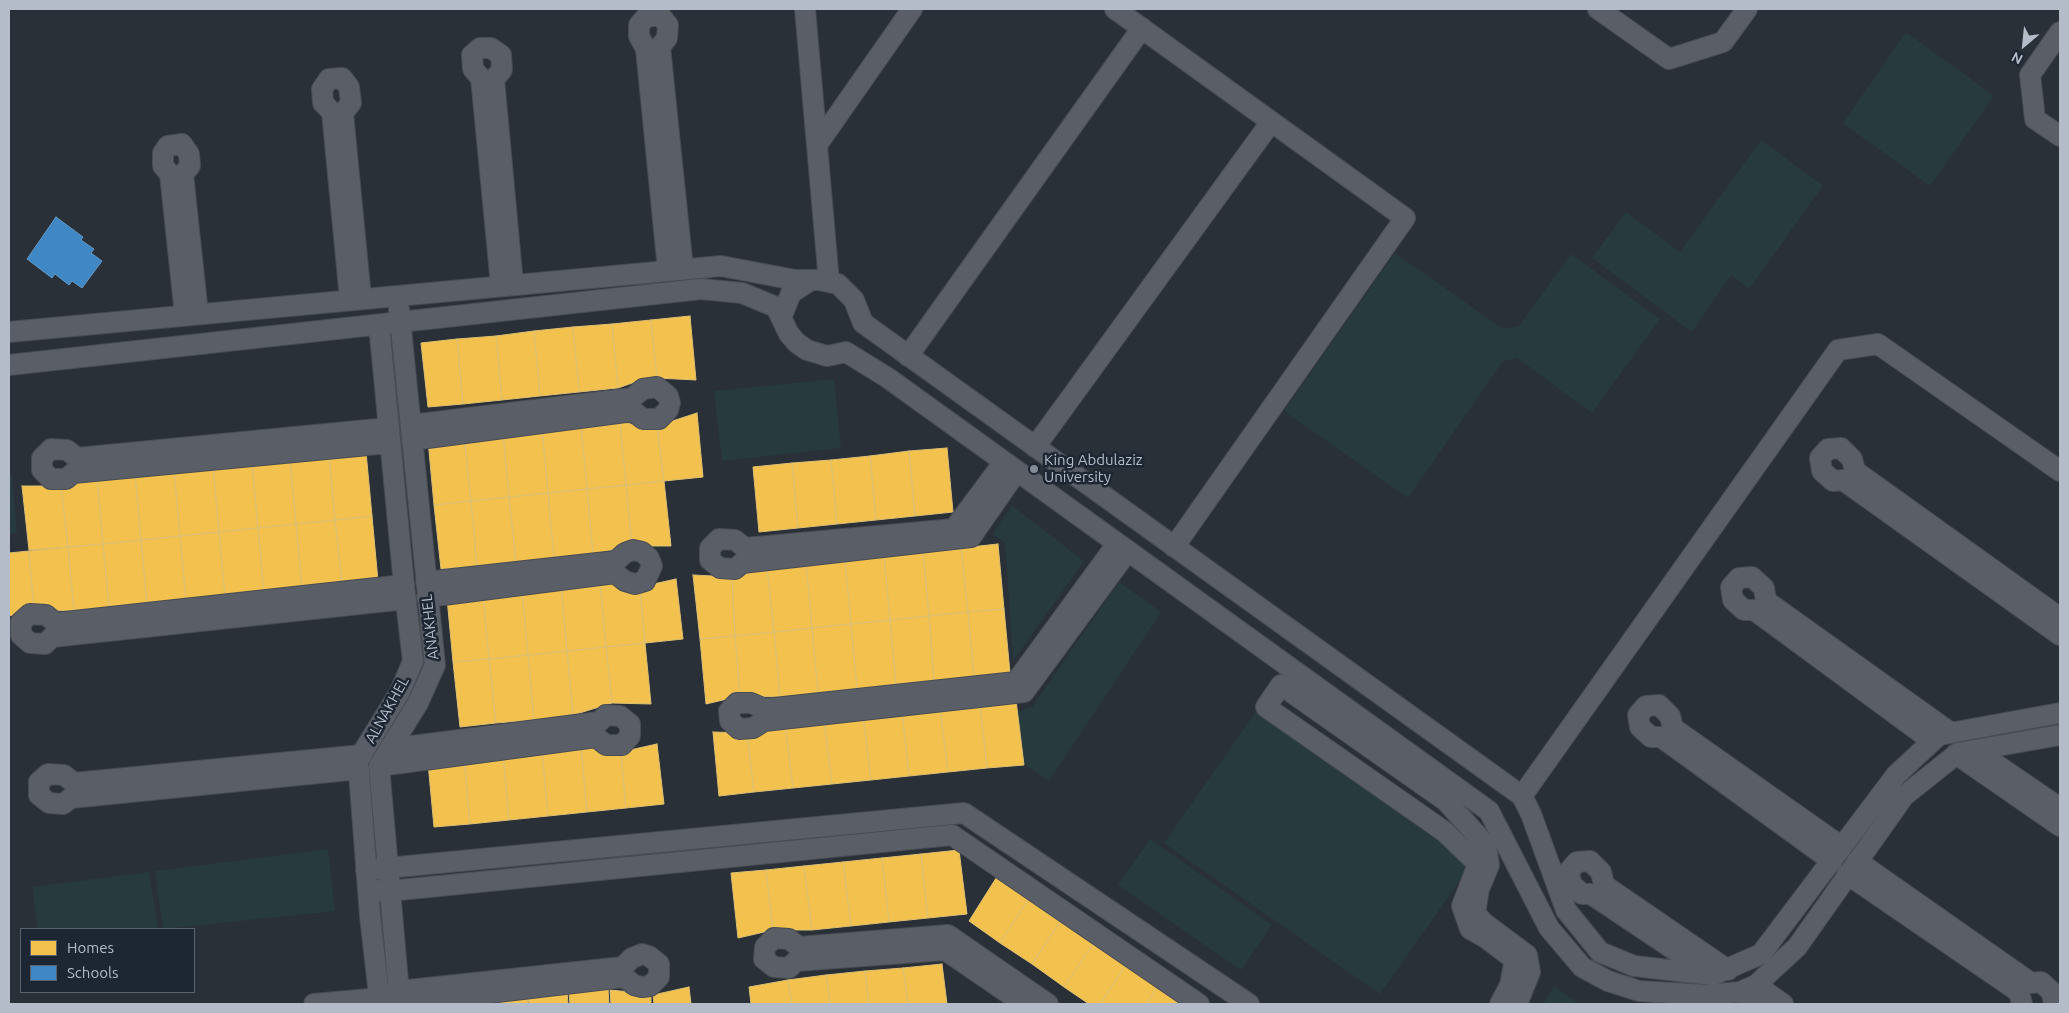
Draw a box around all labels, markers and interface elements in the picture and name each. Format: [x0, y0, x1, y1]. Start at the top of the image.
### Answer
north arrow [1999, 20, 2049, 70]
text: N [2009, 49, 2025, 68]
place label: King Abdulaziz University [1044, 451, 1143, 486]
marker: King Abdulaziz University [1028, 463, 1040, 475]
street label: ANAKHEL [418, 593, 442, 661]
street label: ALNAKHEL [361, 674, 413, 746]
legend [20, 928, 195, 993]
text: Homes [67, 939, 114, 956]
text: Schools [67, 964, 118, 981]

